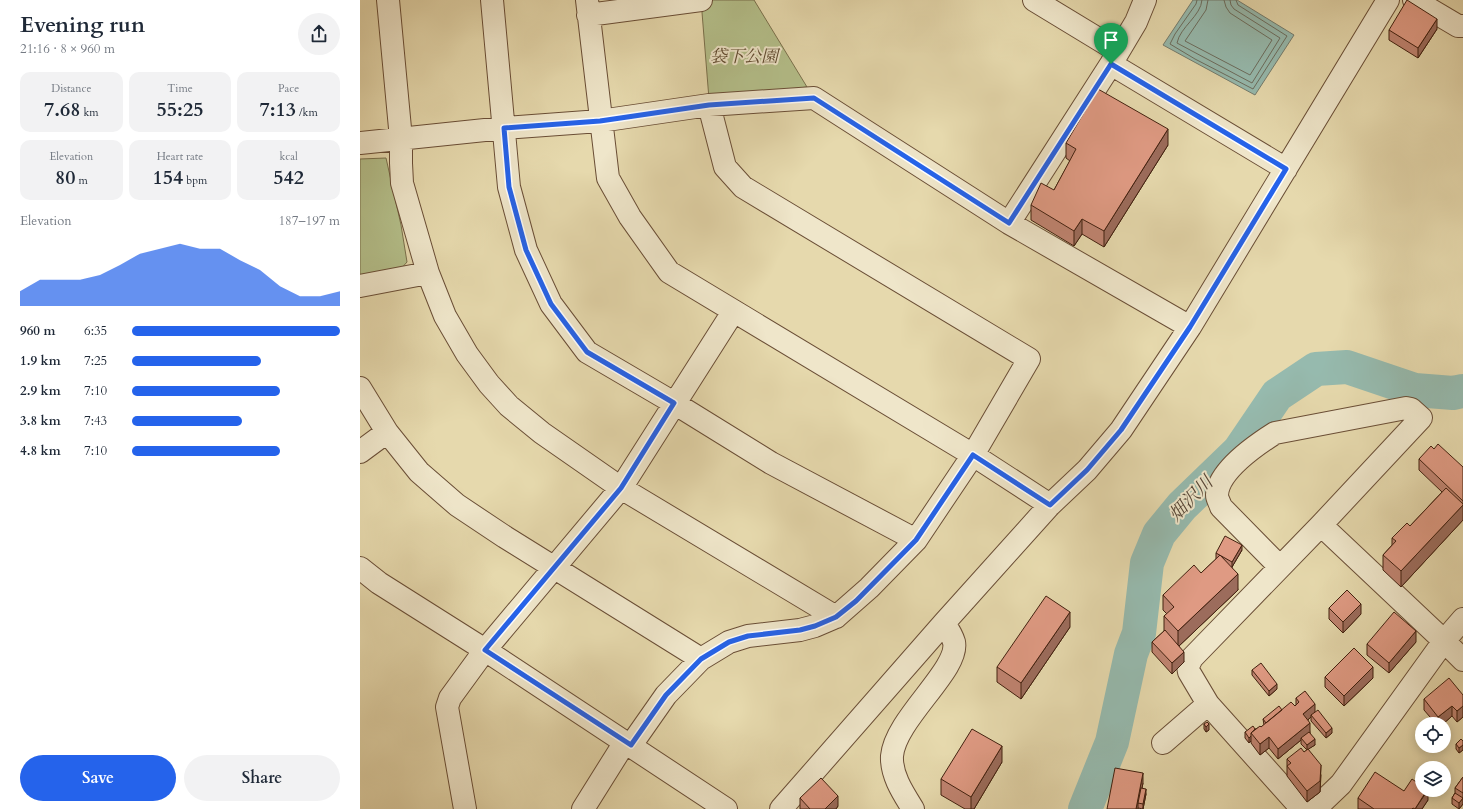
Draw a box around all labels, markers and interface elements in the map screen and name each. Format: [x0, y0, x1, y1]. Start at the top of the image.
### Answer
text: Evening run [20, 10, 145, 40]
button: share [298, 13, 340, 55]
pin [1094, 23, 1128, 64]
icon: arrive [1100, 29, 1122, 51]
text: 21:16 · 8 × 960 m [20, 40, 115, 58]
park label: 袋下公園 [710, 45, 781, 68]
text: Distance [51, 81, 91, 96]
text: Time [167, 81, 193, 96]
text: Pace [278, 81, 299, 96]
text: 7.68 [44, 96, 81, 123]
text: 55:25 [157, 96, 203, 123]
text: 7:13 [260, 96, 296, 123]
text: km [81, 105, 99, 120]
text: /km [296, 105, 318, 120]
text: Elevation [49, 149, 93, 164]
text: Heart rate [157, 149, 203, 164]
text: kcal [279, 149, 298, 164]
text: 80 [55, 164, 75, 191]
text: 154 [153, 164, 183, 191]
text: 542 [273, 164, 304, 191]
text: m [75, 173, 88, 188]
text: bpm [183, 173, 207, 188]
text: Elevation [20, 212, 72, 230]
text: 187–197 m [278, 212, 340, 230]
text: 960 m [20, 322, 55, 340]
text: 6:35 [84, 322, 107, 340]
text: 1.9 km [20, 352, 61, 370]
text: 7:25 [84, 352, 107, 370]
text: 2.9 km [20, 382, 61, 400]
text: 7:10 [84, 382, 107, 400]
text: 3.8 km [20, 412, 61, 430]
text: 7:43 [84, 412, 107, 430]
text: 4.8 km [20, 442, 61, 460]
text: 7:10 [84, 442, 107, 460]
water label: 畑沢川 [1163, 469, 1220, 527]
map controls [1415, 717, 1451, 797]
button: locate [1415, 717, 1451, 753]
button: Save [20, 755, 176, 801]
button: Share [184, 755, 340, 801]
button: layers [1415, 761, 1451, 797]

